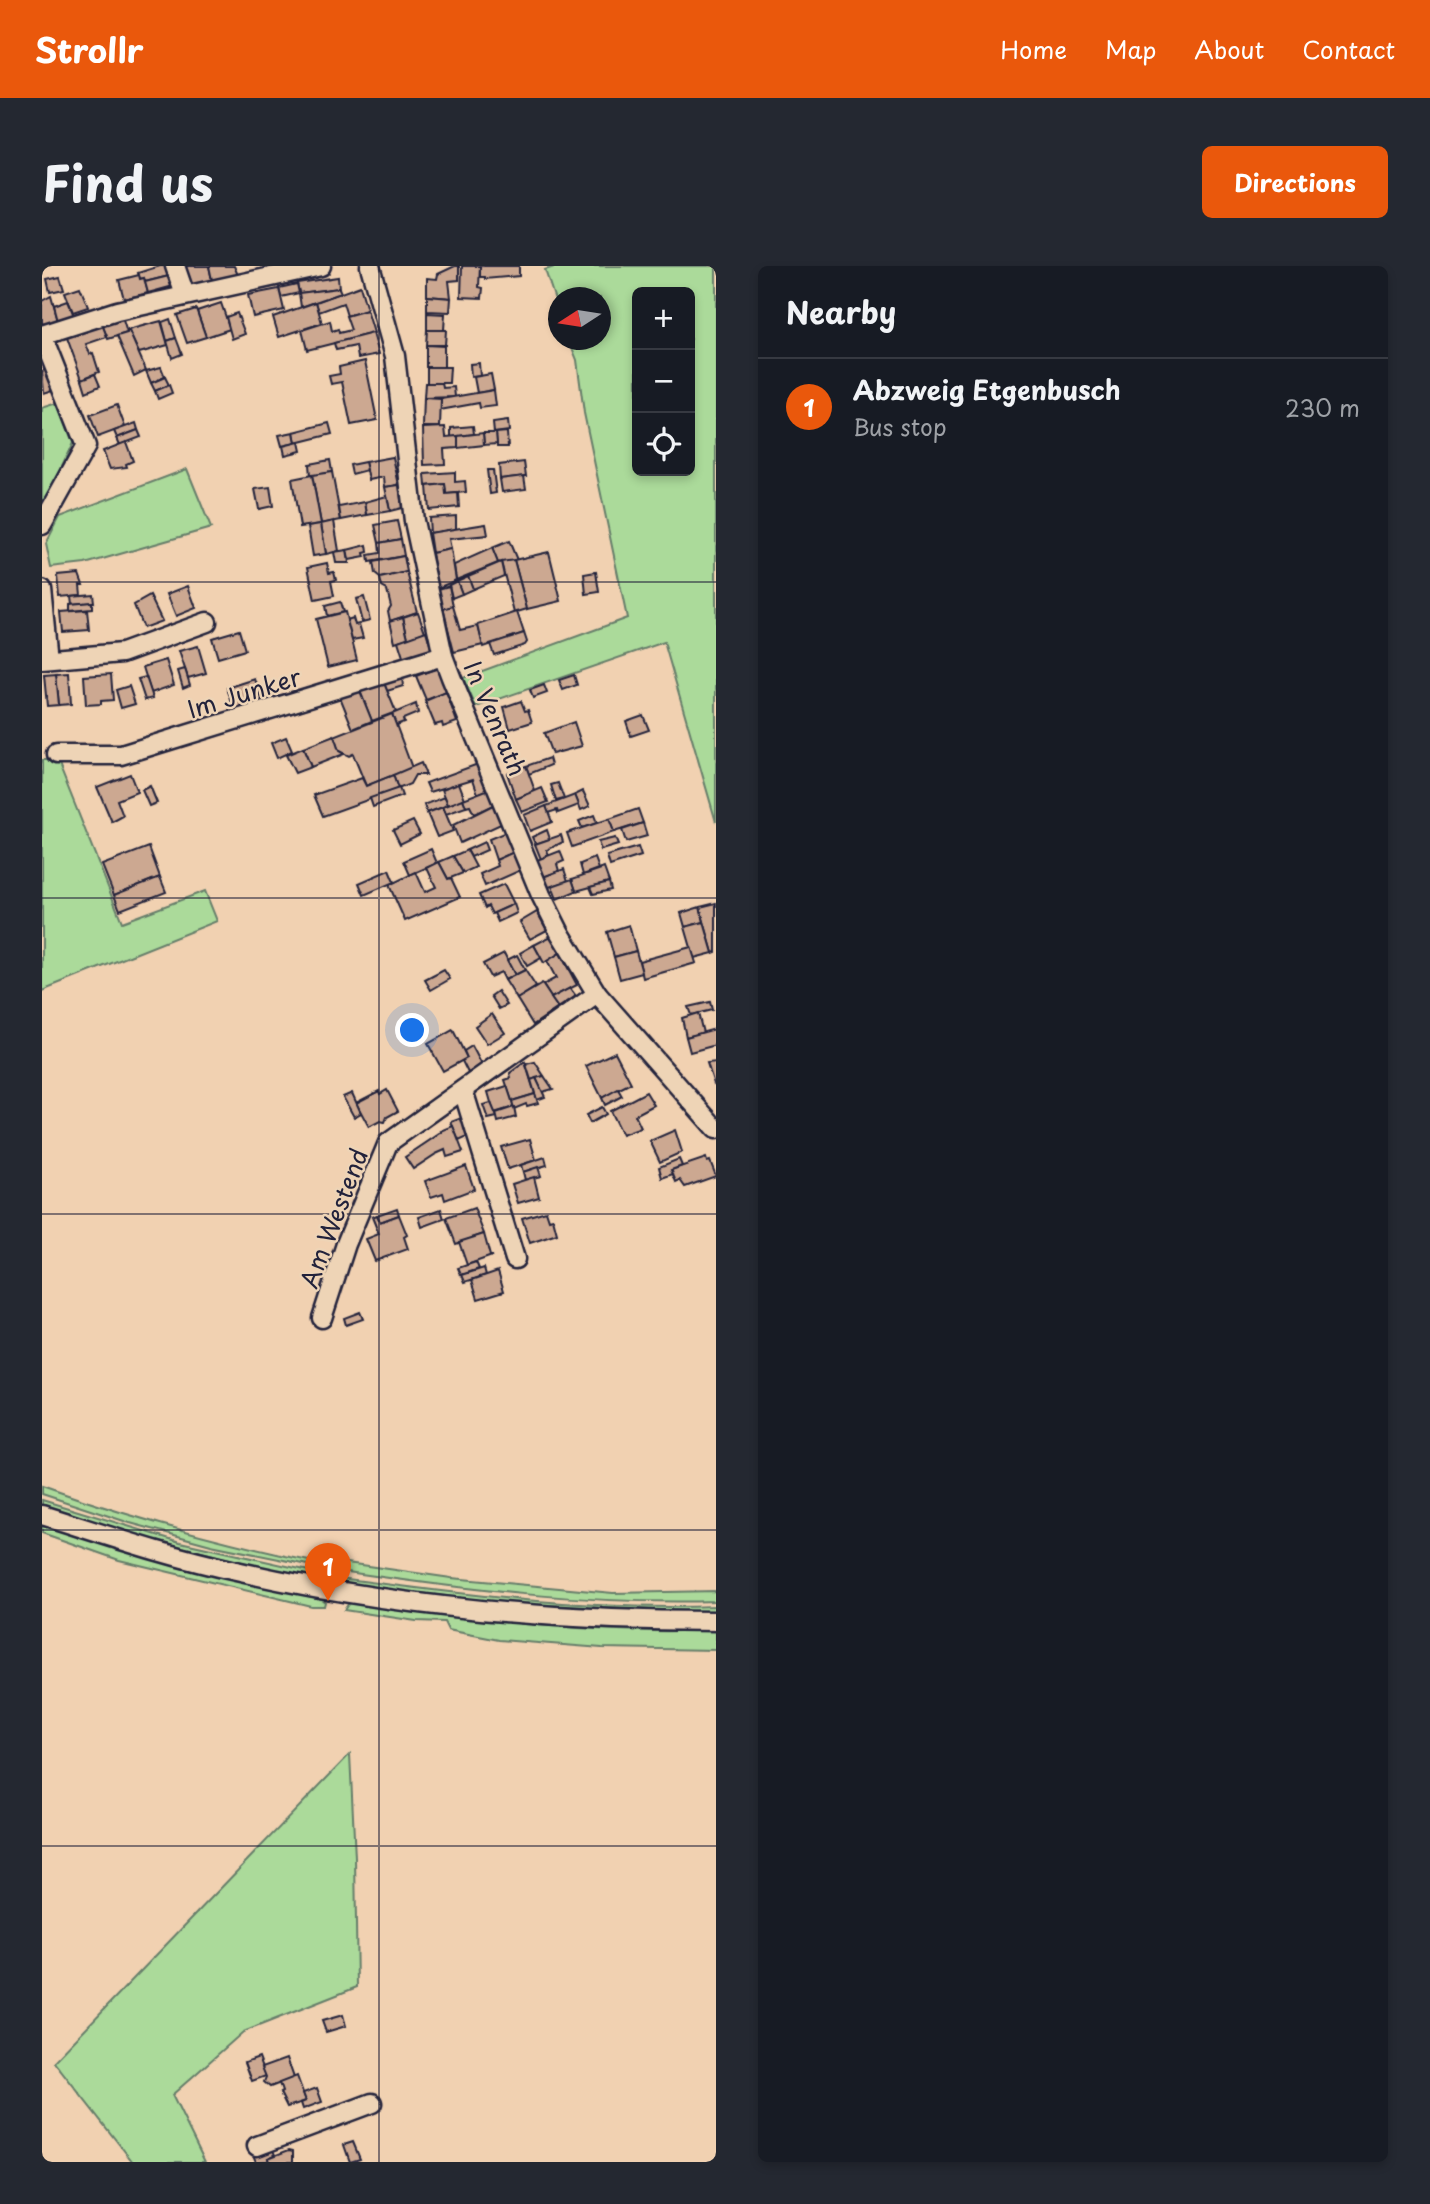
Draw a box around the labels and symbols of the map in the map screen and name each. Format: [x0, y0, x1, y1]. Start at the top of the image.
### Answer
north arrow [548, 287, 611, 350]
street label: In Venrath [456, 655, 536, 781]
street label: Im Junker [183, 657, 306, 726]
your location [395, 1013, 429, 1047]
street label: Am Westend [290, 1143, 376, 1293]
pin: 1 [305, 1543, 351, 1601]

